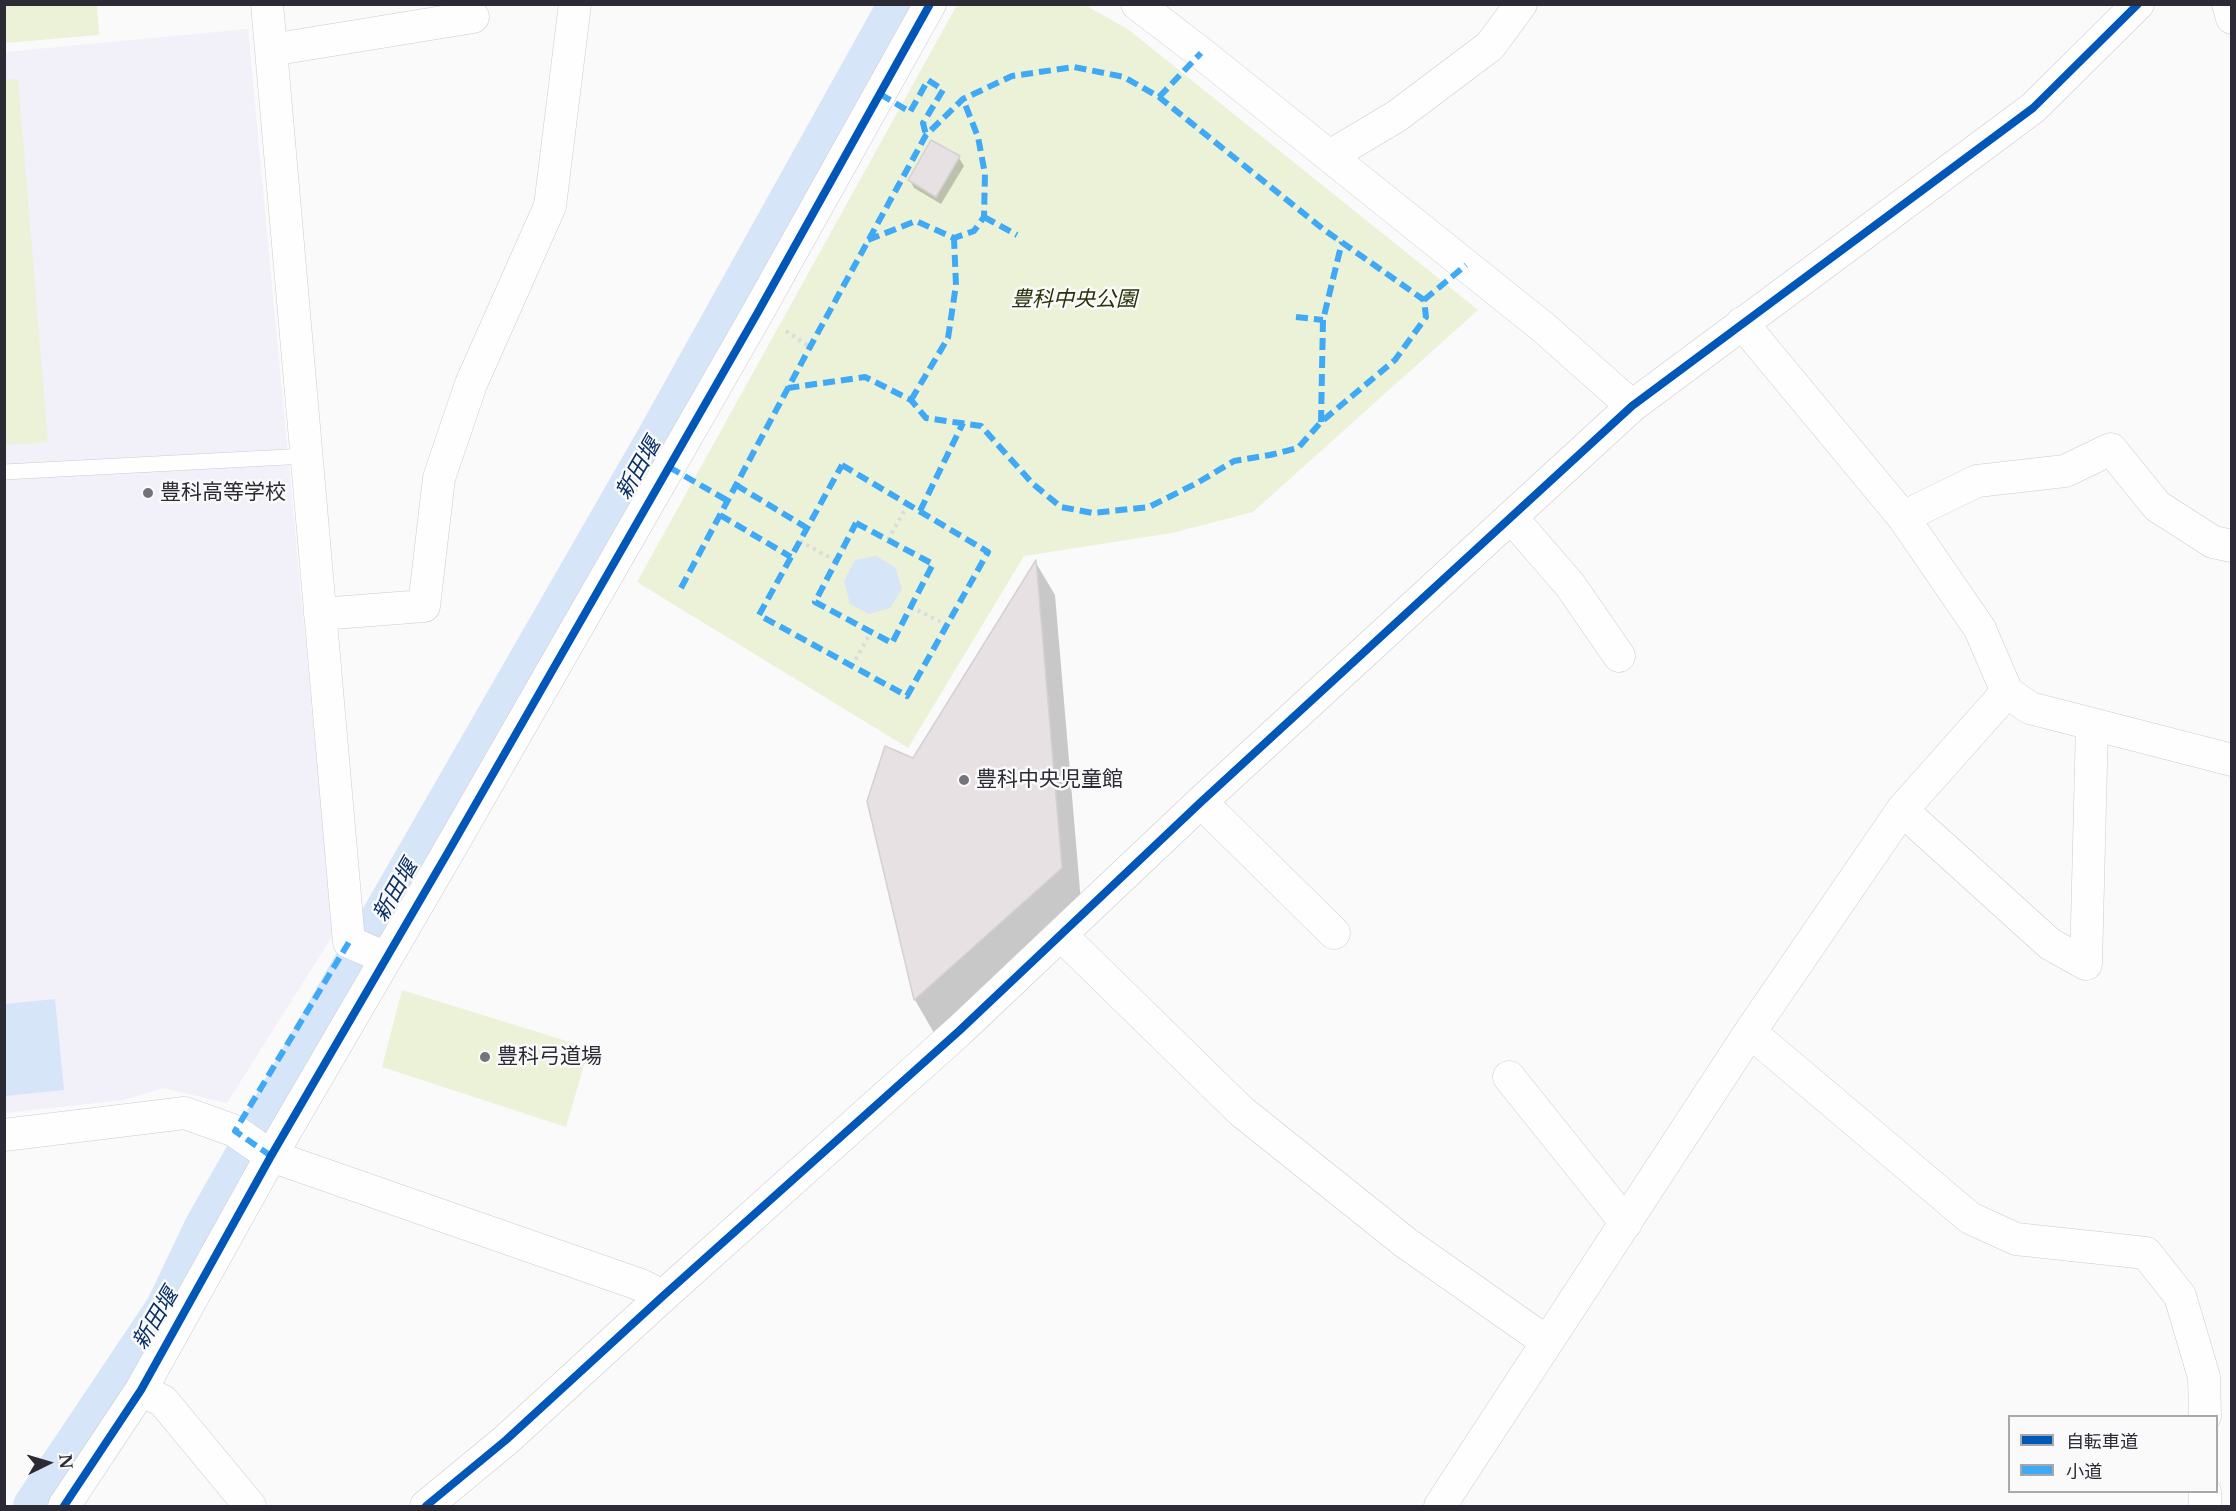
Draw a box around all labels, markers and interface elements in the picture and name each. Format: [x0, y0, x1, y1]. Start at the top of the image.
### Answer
park label: 豊科中央公園 [1011, 287, 1137, 313]
water label: 新田堰 [611, 434, 667, 504]
place label: 豊科高等学校 [160, 480, 286, 506]
marker: 豊科高等学校 [141, 486, 155, 500]
place label: 豊科中央児童館 [976, 767, 1123, 793]
marker: 豊科中央児童館 [957, 773, 971, 787]
water label: 新田堰 [368, 856, 424, 926]
place label: 豊科弓道場 [497, 1044, 602, 1070]
marker: 豊科弓道場 [478, 1050, 492, 1064]
water label: 新田堰 [128, 1284, 184, 1354]
legend [2008, 1415, 2218, 1493]
text: 自転車道 [2066, 1431, 2138, 1453]
north arrow [18, 1433, 78, 1493]
text: N [55, 1453, 77, 1470]
text: 小道 [2066, 1461, 2102, 1483]

